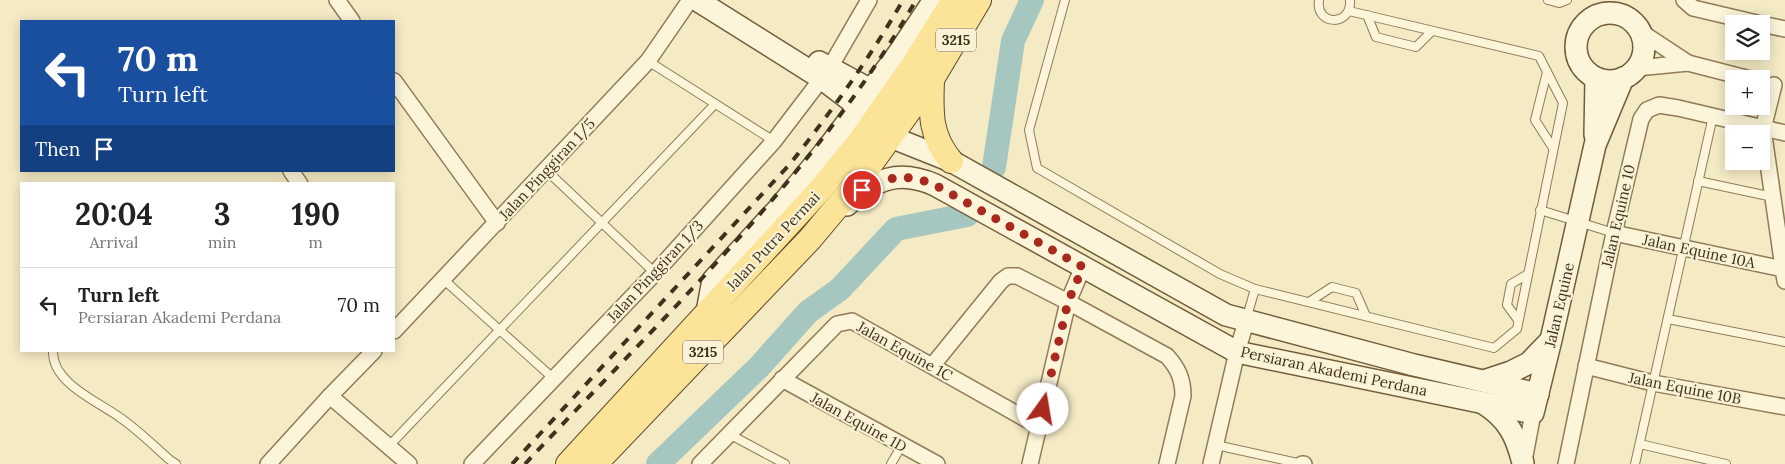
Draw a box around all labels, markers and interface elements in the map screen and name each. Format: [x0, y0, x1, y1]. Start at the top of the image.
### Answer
map controls [1725, 15, 1770, 170]
button: layers [1725, 15, 1770, 60]
road number: 3215 [936, 28, 976, 52]
text: 70 m [118, 36, 198, 81]
icon: left [35, 40, 100, 105]
button: + [1725, 70, 1770, 115]
text: Turn left [118, 80, 208, 108]
street label: Jalan Pinggiran 1/5 [494, 114, 600, 225]
button: − [1725, 125, 1770, 170]
icon: arrive [90, 135, 118, 163]
text: Then [35, 137, 80, 161]
street label: Jalan Equine 10 [1597, 163, 1639, 270]
pin [841, 169, 883, 211]
icon: arrive [848, 176, 876, 204]
street label: Jalan Putra Permai [721, 187, 824, 295]
text: 20:04 [75, 195, 153, 233]
text: 3 [214, 195, 231, 233]
text: 190 [291, 195, 340, 233]
street label: Jalan Pinggiran 1/3 [602, 216, 708, 327]
street label: Jalan Equine 10A [1640, 230, 1758, 272]
text: Arrival [90, 232, 138, 252]
text: min [208, 232, 237, 252]
text: m [309, 232, 323, 252]
street label: Jalan Equine [1540, 261, 1578, 350]
text: Turn left [78, 283, 159, 307]
icon: left [35, 291, 63, 319]
text: 70 m [337, 293, 380, 317]
text: Persiaran Akademi Perdana [78, 307, 281, 327]
street label: Jalan Equine 1C [853, 316, 957, 385]
road number: 3215 [683, 341, 723, 364]
street label: Persiaran Akademi Perdana [1239, 342, 1429, 400]
street label: Jalan Equine 10B [1626, 368, 1743, 408]
position arrow [1016, 382, 1068, 434]
street label: Jalan Equine 1D [807, 387, 910, 456]

